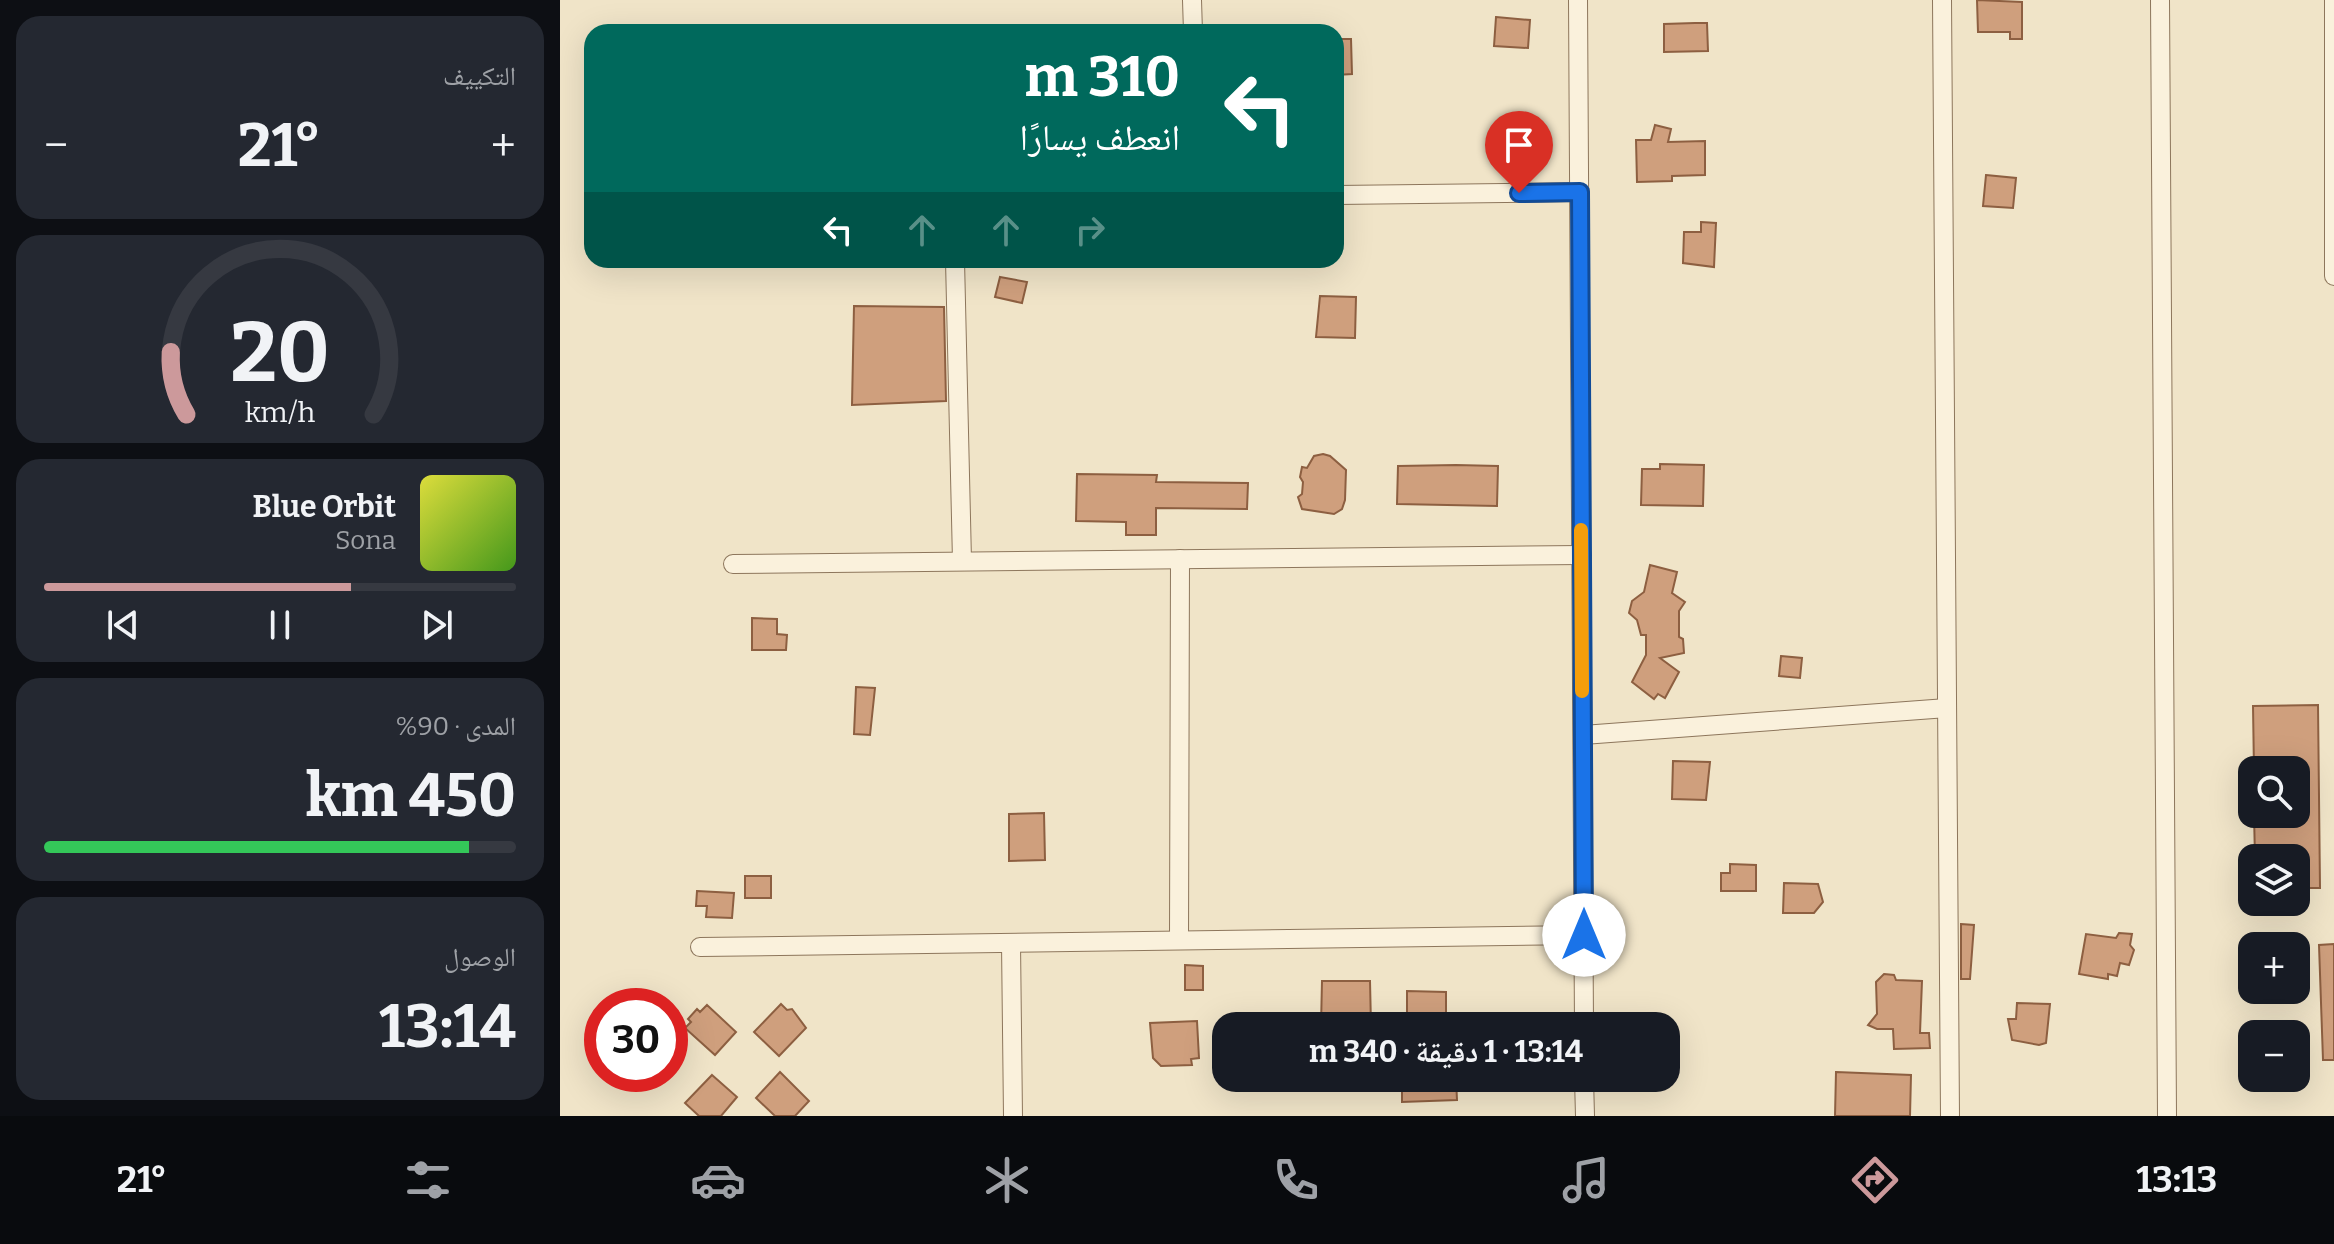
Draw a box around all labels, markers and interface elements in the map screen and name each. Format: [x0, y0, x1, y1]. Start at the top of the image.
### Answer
text: 310 m [1024, 44, 1180, 111]
icon: left [1208, 56, 1312, 160]
text: التكييف [443, 61, 516, 92]
text: 21° [238, 110, 321, 182]
pin [1485, 111, 1553, 193]
text: انعطف يسارًا [1020, 116, 1180, 160]
text: − [44, 119, 68, 172]
text: + [491, 119, 516, 172]
icon: arrive [1497, 123, 1541, 167]
icon: left [816, 208, 860, 252]
icon: ahead [900, 208, 944, 252]
icon: ahead [984, 208, 1028, 252]
icon: right [1068, 208, 1112, 252]
text: 20 [230, 303, 330, 403]
text: km/h [245, 395, 316, 430]
text: Blue Orbit [252, 489, 396, 525]
text: Sona [335, 525, 396, 556]
icon: previous [101, 603, 145, 647]
icon: pause [258, 603, 302, 647]
icon: next [415, 603, 459, 647]
text: المدى · 90% [395, 711, 516, 742]
map controls [2238, 756, 2310, 1092]
button: search [2238, 756, 2310, 828]
text: 450 km [306, 760, 516, 832]
button: layers [2238, 844, 2310, 916]
position arrow [1542, 893, 1626, 977]
button: + [2238, 932, 2310, 1004]
text: الوصول [444, 942, 516, 973]
speed limit sign: 30 [584, 988, 688, 1092]
text: 13:14 [379, 991, 516, 1063]
button: − [2238, 1020, 2310, 1092]
text: 13:14 · 1 دقيقة · 340 m [1309, 1034, 1583, 1070]
icon: filters [400, 1152, 456, 1208]
icon: car [690, 1152, 746, 1208]
icon: climate [979, 1152, 1035, 1208]
icon: phone [1268, 1152, 1324, 1208]
icon: music [1558, 1152, 1614, 1208]
icon: directions [1847, 1152, 1903, 1208]
text: 21° [117, 1158, 167, 1202]
text: 13:13 [2136, 1158, 2217, 1202]

